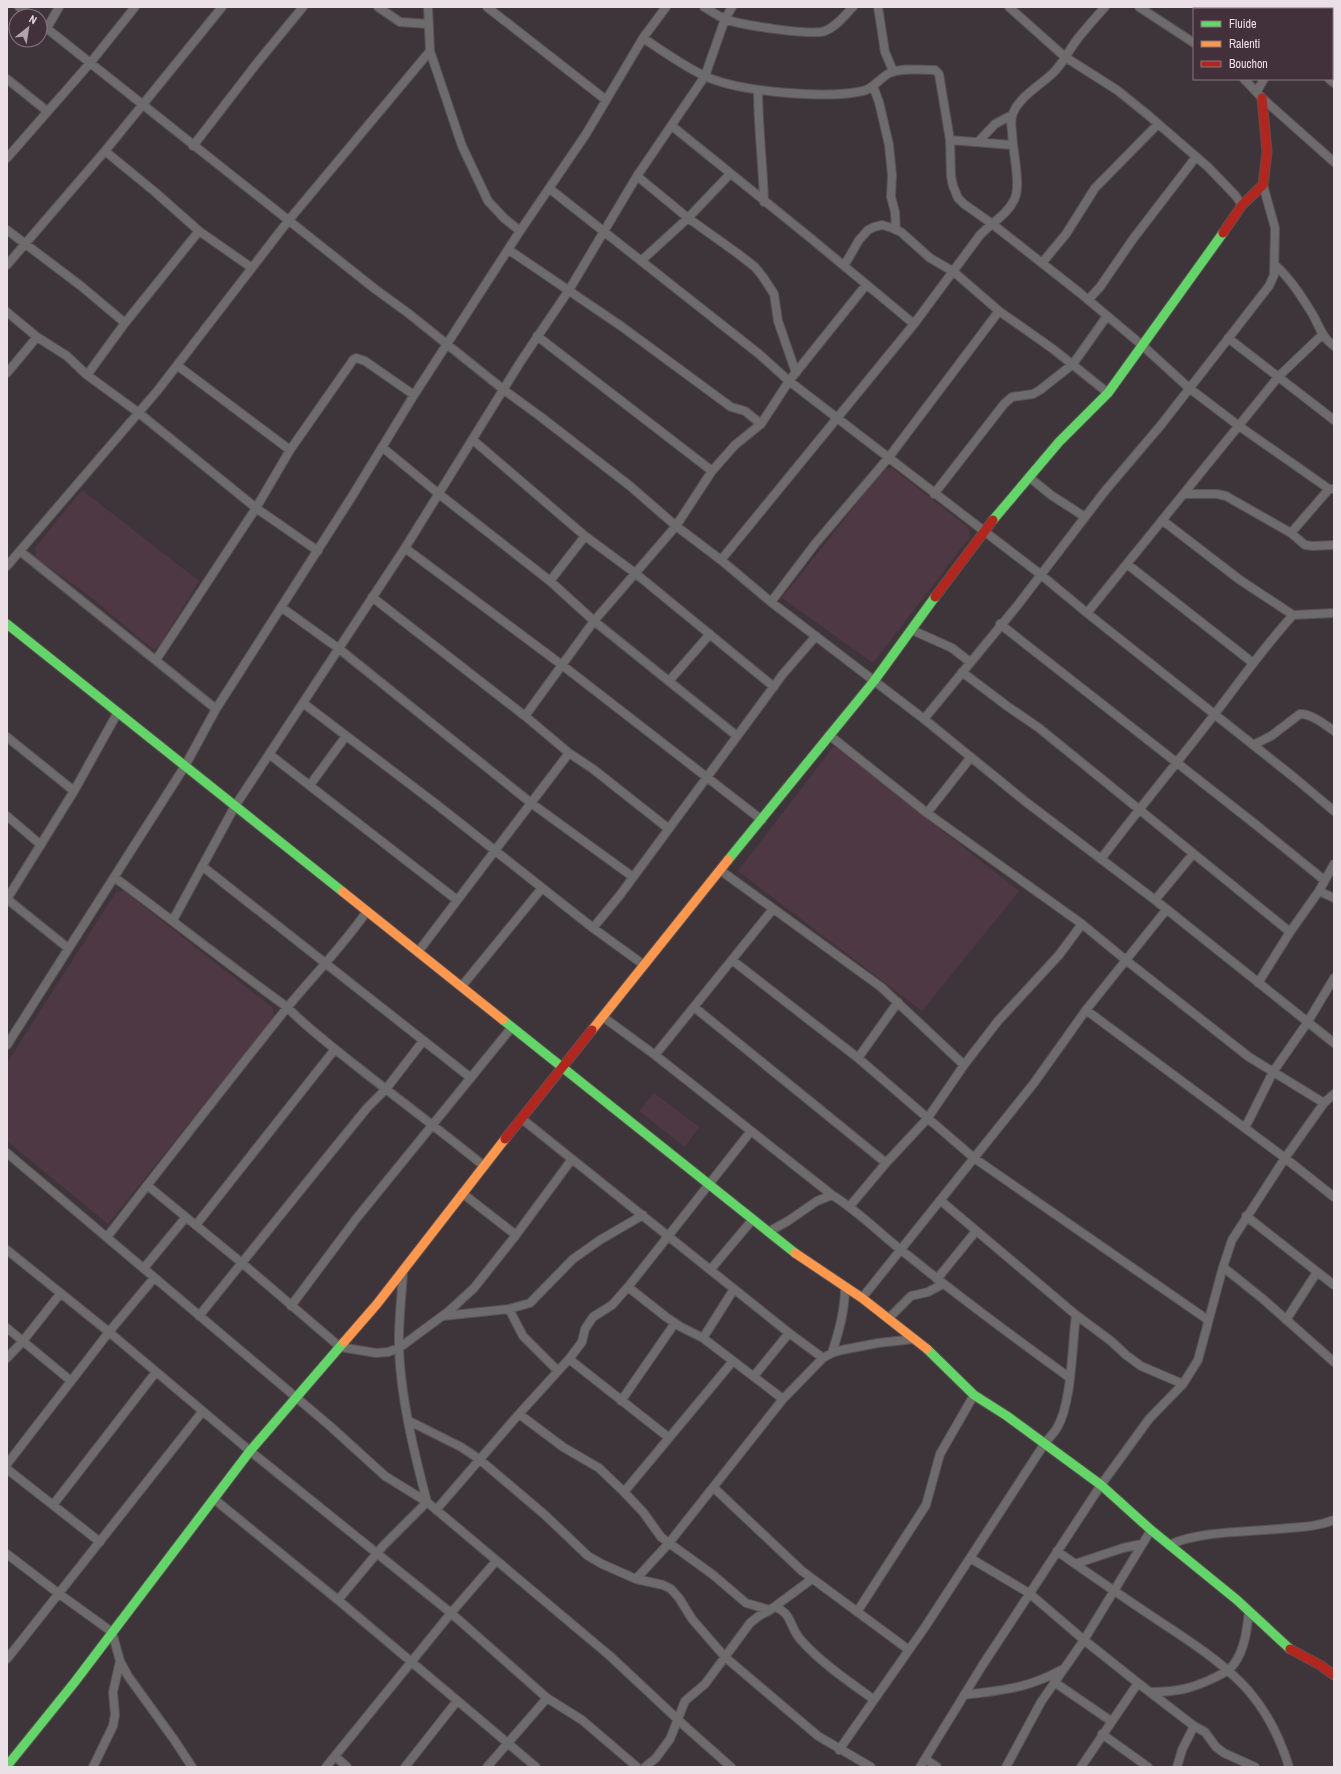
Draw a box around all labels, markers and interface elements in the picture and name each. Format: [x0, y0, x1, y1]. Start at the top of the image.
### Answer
north arrow [8, 8, 48, 48]
legend [1193, 8, 1333, 80]
text: N [27, 12, 39, 27]
text: Fluide [1229, 16, 1256, 32]
text: Ralenti [1229, 36, 1260, 52]
text: Bouchon [1229, 56, 1268, 72]

